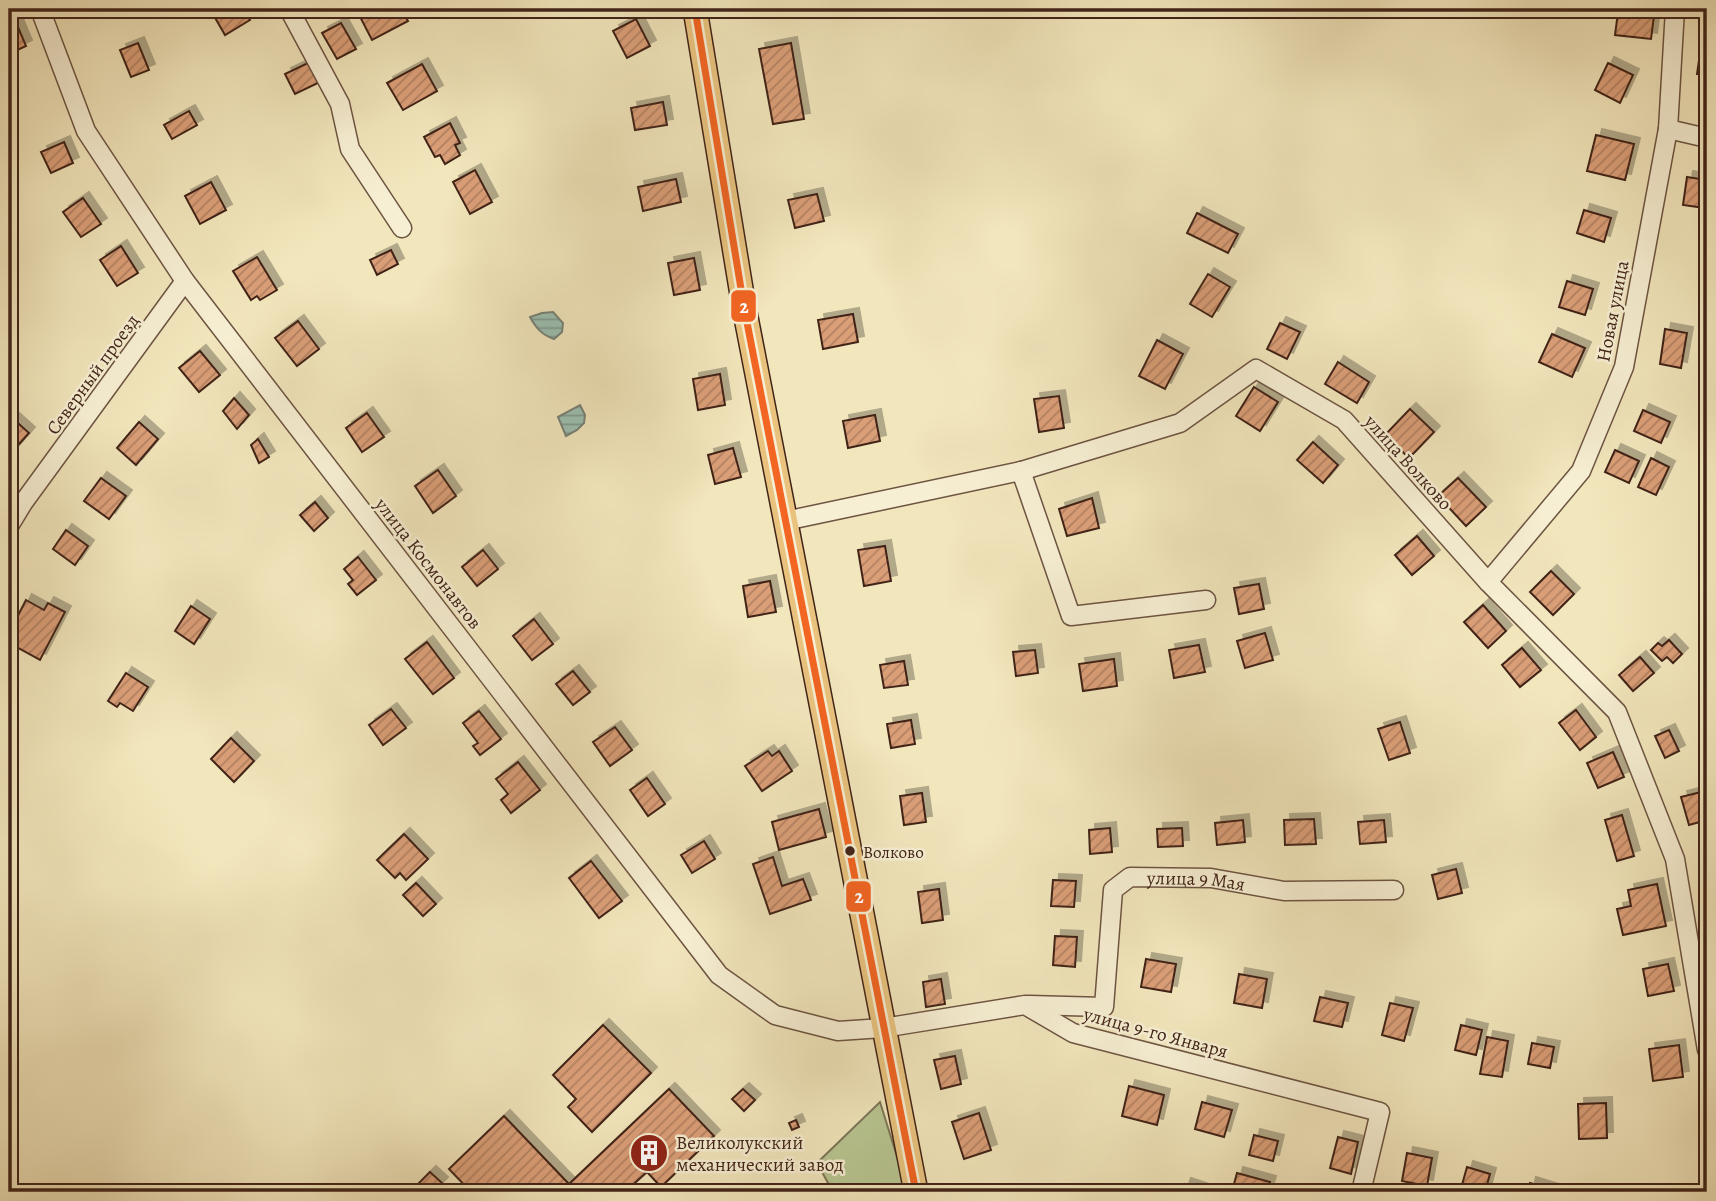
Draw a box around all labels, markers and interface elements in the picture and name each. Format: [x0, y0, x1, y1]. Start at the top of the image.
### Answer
street label: Новая улица [1590, 258, 1636, 364]
line badge: 2 [730, 289, 757, 323]
text: 2 [739, 294, 749, 320]
street label: Северный проезд [40, 309, 145, 440]
street label: улица Волково [1358, 409, 1458, 516]
street label: улица Космонавтов [368, 492, 488, 635]
place label: Волково [863, 841, 924, 864]
marker: Волково [843, 844, 857, 858]
street label: улица 9 Мая [1146, 865, 1247, 898]
line badge: 2 [845, 880, 872, 913]
text: 2 [854, 884, 864, 910]
street label: улица 9-го Января [1080, 1001, 1231, 1065]
place label: Великолукский механический завод [676, 1130, 844, 1178]
building icon: Великолукский механический завод [628, 1132, 670, 1174]

